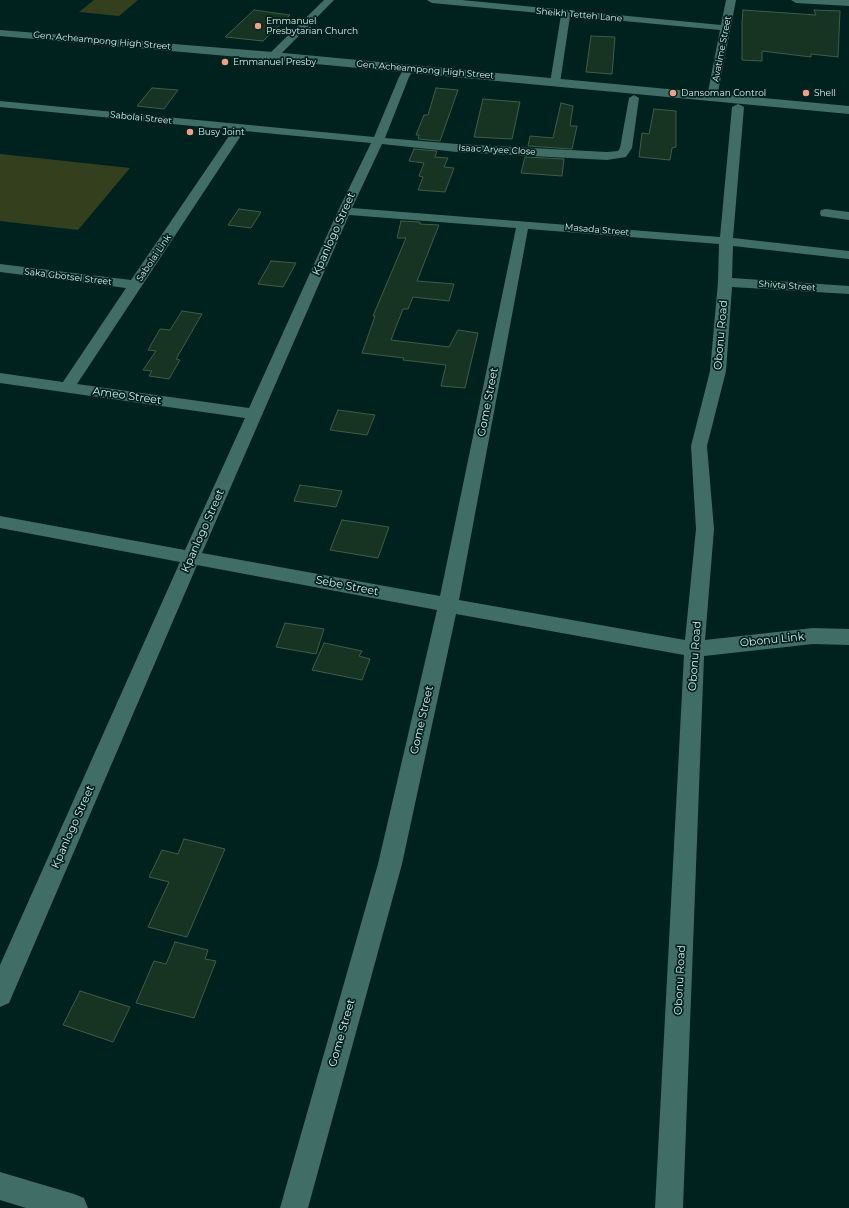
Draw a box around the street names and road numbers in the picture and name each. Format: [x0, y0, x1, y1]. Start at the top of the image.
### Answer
street label: Sheikh Tetteh Lane [535, 6, 623, 24]
street label: Avatime Street [710, 15, 734, 83]
street label: Gen. Acheampong High Street [33, 30, 171, 52]
street label: Gen. Acheampong High Street [356, 59, 494, 81]
street label: Sabolai Street [109, 109, 173, 127]
street label: Isaac Aryee Close [458, 143, 536, 157]
street label: Kpanlogo Street [310, 190, 358, 278]
street label: Masada Street [564, 222, 630, 238]
street label: Sabolai Link [134, 232, 174, 284]
street label: Saka Gbotsei Street [24, 266, 112, 288]
street label: Shivta Street [758, 279, 816, 293]
street label: Obonu Road [711, 300, 731, 370]
street label: Gome Street [475, 366, 501, 438]
street label: Ameo Street [92, 385, 162, 407]
street label: Kpanlogo Street [179, 487, 227, 575]
street label: Sebe Street [315, 573, 379, 599]
street label: Obonu Road [686, 621, 704, 691]
street label: Obonu Link [739, 630, 805, 650]
street label: Gome Street [408, 684, 436, 756]
street label: Kpanlogo Street [49, 783, 97, 871]
street label: Obonu Road [672, 945, 688, 1015]
street label: Gome Street [326, 998, 358, 1068]

